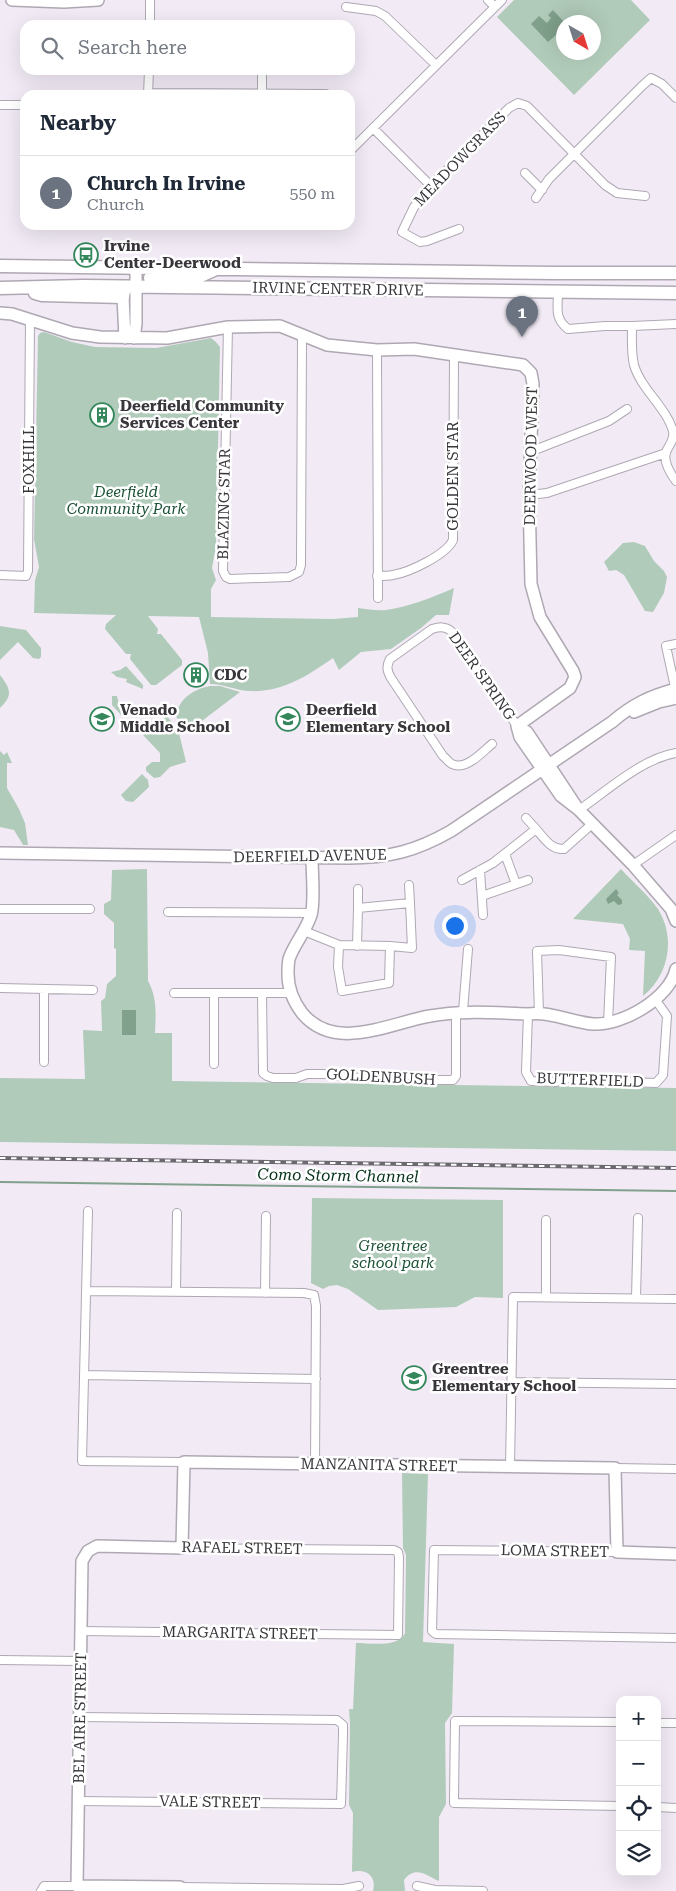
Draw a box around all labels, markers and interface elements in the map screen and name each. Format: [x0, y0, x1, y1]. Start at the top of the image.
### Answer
north arrow [556, 15, 601, 60]
search box [20, 20, 355, 75]
icon: search [38, 34, 66, 62]
text: Search here [78, 36, 187, 59]
street label: MEADOWGRASS [410, 108, 510, 210]
text: Nearby [40, 111, 116, 135]
text: Church In Irvine [87, 172, 246, 195]
text: 1 [52, 184, 60, 203]
text: 550 m [289, 184, 335, 203]
text: Church [87, 195, 144, 214]
place label: Irvine Center-Deerwood [104, 237, 241, 272]
bus stop icon: Irvine Center-Deerwood [73, 242, 99, 268]
street label: IRVINE CENTER DRIVE [252, 279, 424, 299]
pin: 1 [506, 296, 538, 337]
street label: DEERWOOD WEST [521, 386, 541, 526]
place label: Deerfield Community Services Center [120, 397, 284, 432]
building icon: Deerfield Community Services Center [89, 402, 115, 428]
street label: GOLDEN STAR [444, 421, 462, 531]
street label: FOXHILL [20, 426, 38, 494]
street label: BLAZING STAR [214, 447, 234, 560]
park label: Deerfield Community Park [67, 483, 186, 518]
street label: DEER SPRING [445, 628, 519, 724]
building icon: CDC [183, 662, 209, 688]
place label: CDC [214, 666, 248, 684]
place label: Venado Middle School [120, 701, 230, 736]
place label: Deerfield Elementary School [306, 701, 450, 736]
school or university icon: Venado Middle School [89, 706, 115, 732]
school or university icon: Deerfield Elementary School [275, 706, 301, 732]
street label: DEERFIELD AVENUE [233, 846, 387, 866]
your location [442, 913, 468, 939]
street label: GOLDENBUSH [326, 1065, 436, 1089]
street label: BUTTERFIELD [536, 1069, 644, 1091]
water label: Como Storm Channel [257, 1165, 419, 1186]
park label: Greentree school park [352, 1237, 435, 1272]
place label: Greentree Elementary School [432, 1360, 576, 1395]
school or university icon: Greentree Elementary School [401, 1365, 427, 1391]
street label: MANZANITA STREET [300, 1455, 458, 1475]
street label: RAFAEL STREET [181, 1538, 303, 1558]
street label: LOMA STREET [501, 1541, 609, 1561]
street label: MARGARITA STREET [162, 1623, 318, 1643]
street label: BEL AIRE STREET [70, 1652, 90, 1784]
map controls [616, 1696, 661, 1876]
button: + [616, 1696, 661, 1741]
button: − [616, 1741, 661, 1786]
button: locate [616, 1786, 661, 1831]
street label: VALE STREET [159, 1792, 261, 1812]
button: layers [616, 1831, 661, 1876]

